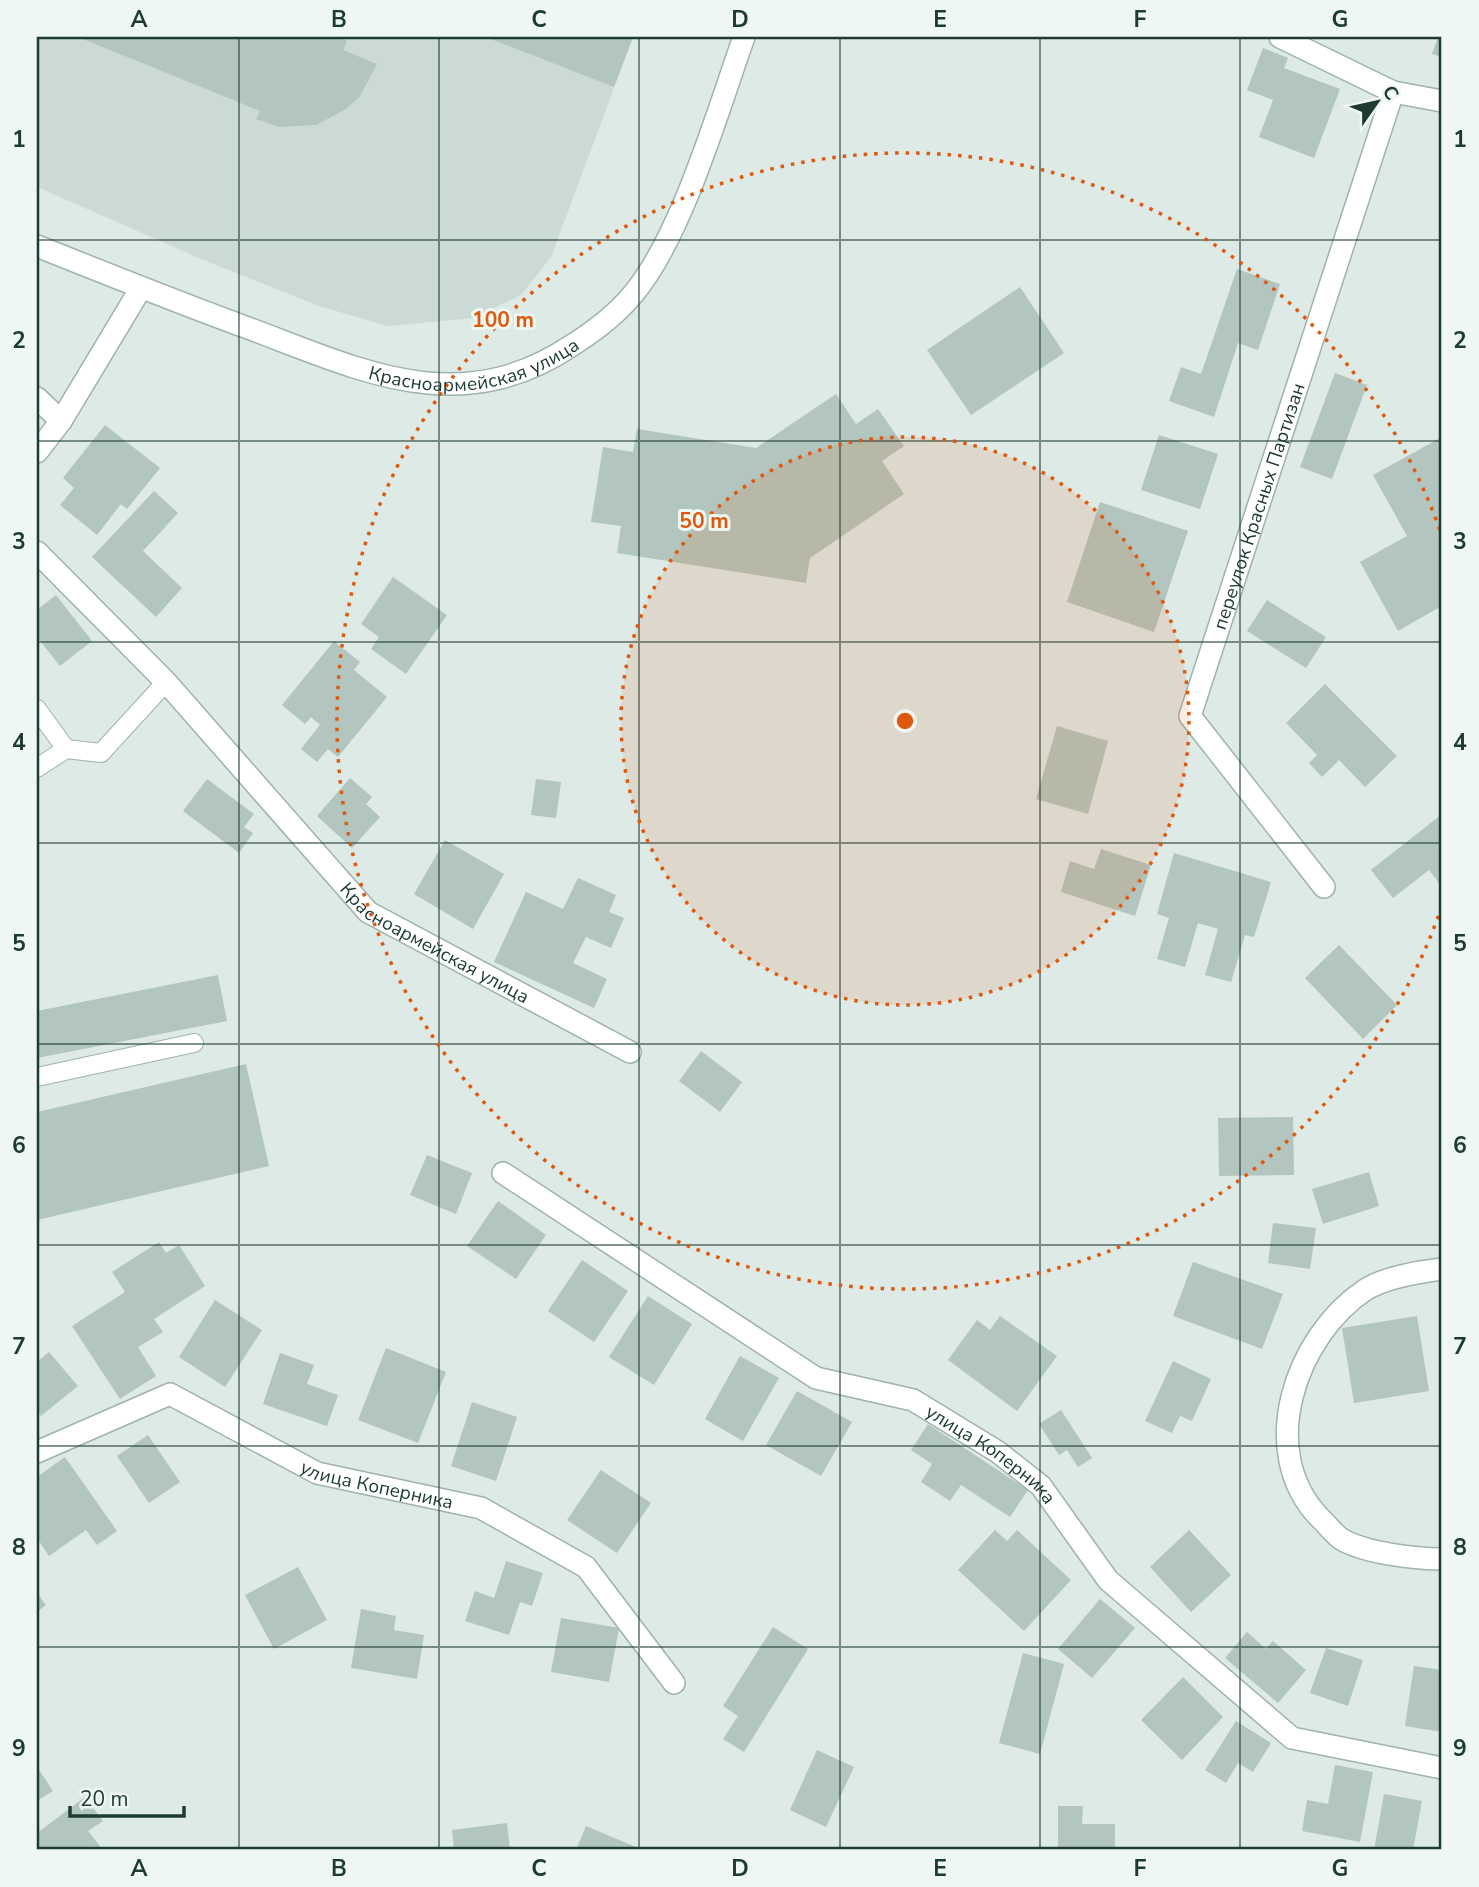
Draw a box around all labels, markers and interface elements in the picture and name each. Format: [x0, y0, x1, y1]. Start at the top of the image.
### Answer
text: A [130, 4, 148, 35]
text: B [331, 4, 347, 35]
text: C [531, 4, 547, 35]
text: D [731, 4, 749, 35]
text: E [933, 4, 947, 35]
text: F [1134, 4, 1147, 35]
text: G [1332, 4, 1348, 35]
north arrow [1342, 66, 1412, 136]
text: С [1376, 80, 1405, 106]
text: 1 [12, 124, 26, 155]
text: 1 [1453, 124, 1467, 155]
text: 100 m [472, 306, 534, 334]
text: 2 [12, 325, 26, 356]
text: 2 [1453, 325, 1467, 356]
street label: Красноармейская улица [366, 332, 584, 398]
street label: переулок Красных Партизан [1207, 380, 1312, 633]
text: 50 m [679, 507, 729, 535]
text: 3 [12, 526, 26, 557]
text: 3 [1453, 526, 1467, 557]
centre of rings [893, 709, 917, 733]
text: 4 [12, 727, 26, 758]
text: 4 [1453, 727, 1467, 758]
street label: Красноармейская улица [334, 877, 534, 1010]
text: 5 [12, 928, 26, 959]
text: 5 [1453, 928, 1467, 959]
text: 6 [12, 1130, 26, 1161]
text: 6 [1453, 1130, 1467, 1161]
text: 7 [12, 1331, 26, 1362]
text: 7 [1453, 1331, 1467, 1362]
street label: улица Коперника [921, 1399, 1062, 1510]
street label: улица Коперника [295, 1454, 455, 1516]
text: 8 [12, 1532, 26, 1563]
text: 8 [1453, 1532, 1467, 1563]
text: 9 [12, 1733, 26, 1764]
text: 9 [1453, 1733, 1467, 1764]
scale bar [70, 1775, 184, 1819]
text: 20 m [80, 1785, 129, 1813]
text: A [130, 1853, 148, 1884]
text: B [331, 1853, 347, 1884]
text: C [531, 1853, 547, 1884]
text: D [731, 1853, 749, 1884]
text: E [933, 1853, 947, 1884]
text: F [1134, 1853, 1147, 1884]
text: G [1332, 1853, 1348, 1884]

